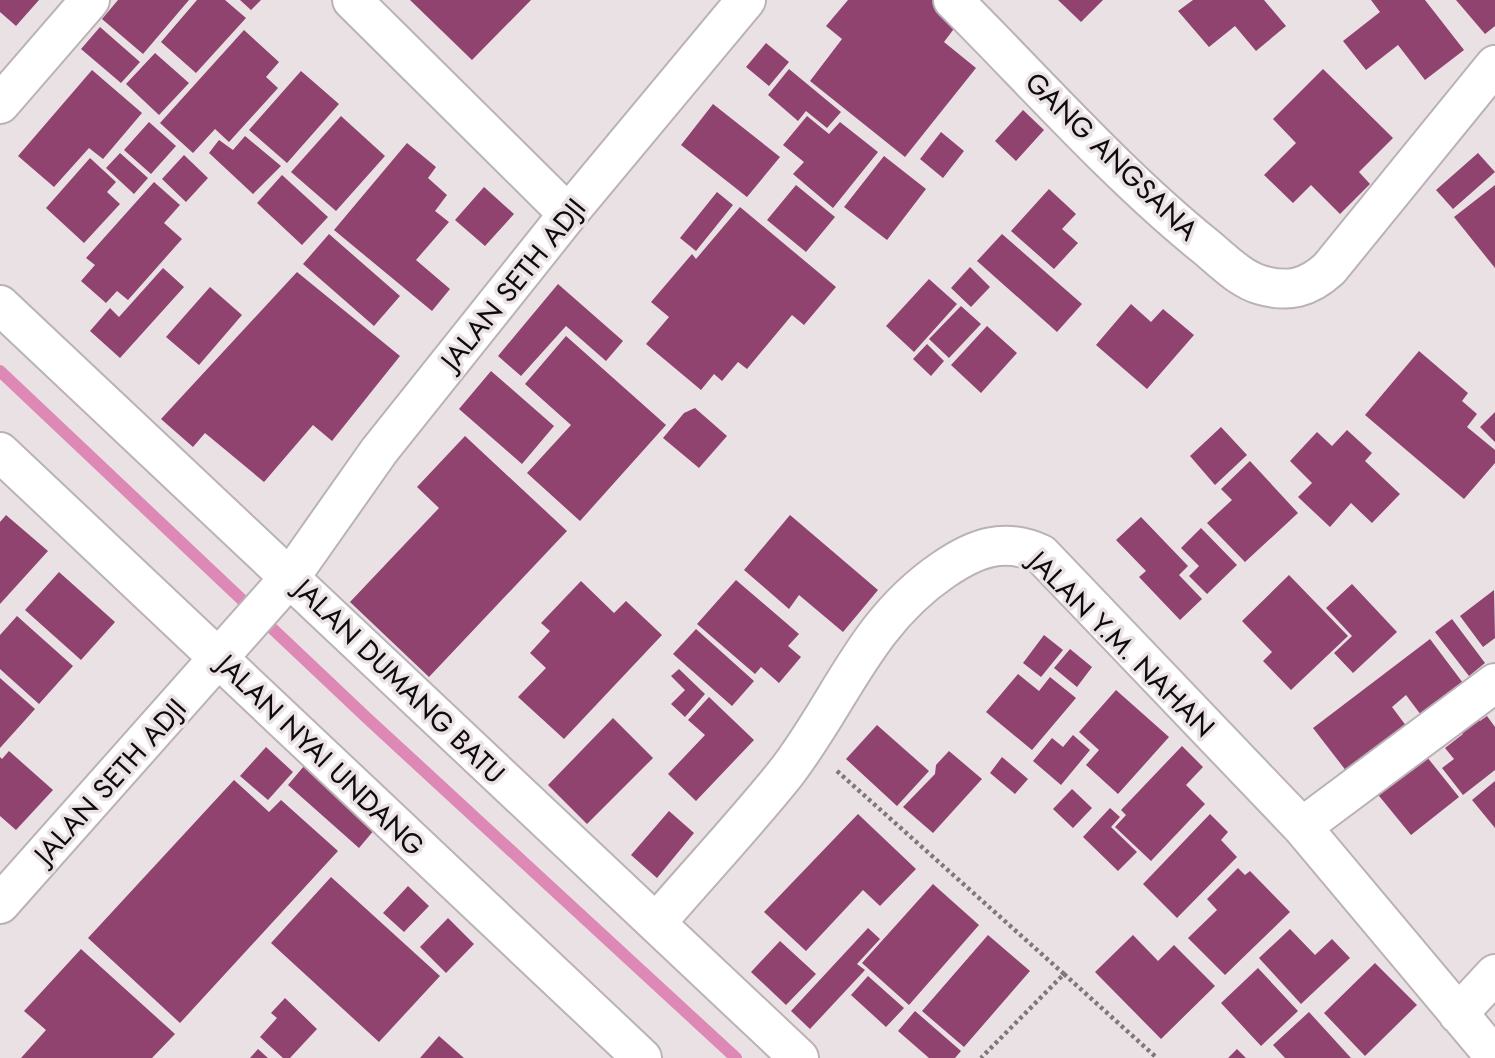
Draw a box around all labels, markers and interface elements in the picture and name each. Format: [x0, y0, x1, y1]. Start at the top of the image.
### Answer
street label: GANG ANGSANA [1016, 63, 1208, 250]
street label: JALAN SETH ADJI [429, 190, 596, 382]
street label: JALAN Y.M. NAHAN [1017, 539, 1224, 747]
street label: JALAN DUMANG BATU [282, 567, 514, 793]
street label: JALAN NYAI UNDANG [205, 642, 434, 866]
street label: JALAN SETH ADJI [22, 689, 196, 876]

